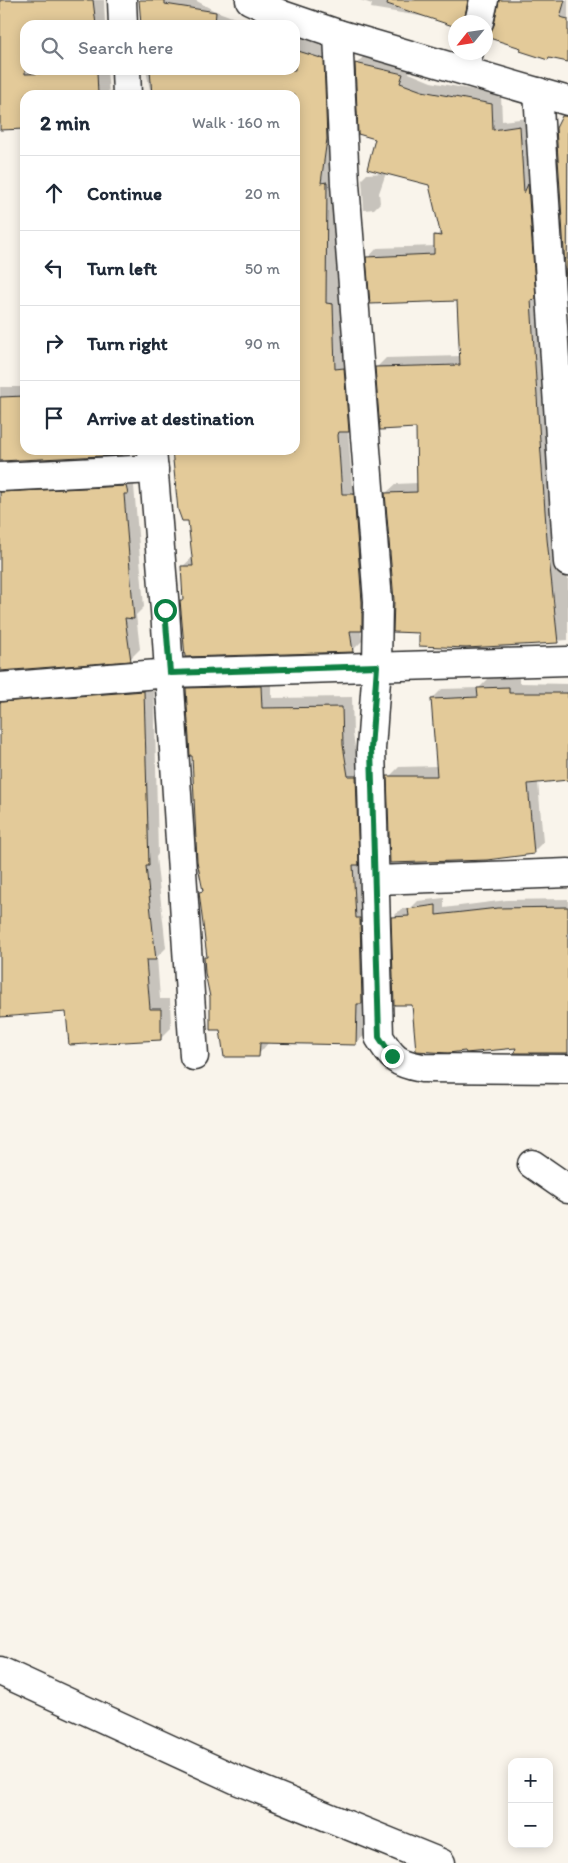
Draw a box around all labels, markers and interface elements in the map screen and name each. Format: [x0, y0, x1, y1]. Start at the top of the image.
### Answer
north arrow [448, 15, 493, 60]
search box [20, 20, 300, 75]
icon: search [38, 34, 66, 62]
text: Search here [78, 36, 173, 59]
text: 2 min [40, 110, 90, 135]
text: Walk · 160 m [192, 113, 280, 132]
icon: ahead [40, 179, 68, 207]
text: Continue [87, 182, 162, 205]
text: 20 m [245, 184, 280, 203]
icon: left [40, 254, 68, 282]
text: Turn left [87, 257, 157, 280]
text: 50 m [245, 259, 280, 278]
icon: right [40, 329, 68, 357]
text: Turn right [87, 332, 168, 355]
text: 90 m [245, 334, 280, 353]
icon: arrive [40, 404, 68, 432]
text: Arrive at destination [87, 407, 254, 430]
route start [154, 599, 177, 622]
route end [381, 1045, 404, 1068]
map controls [508, 1758, 553, 1848]
button: + [508, 1758, 553, 1803]
button: − [508, 1803, 553, 1848]

